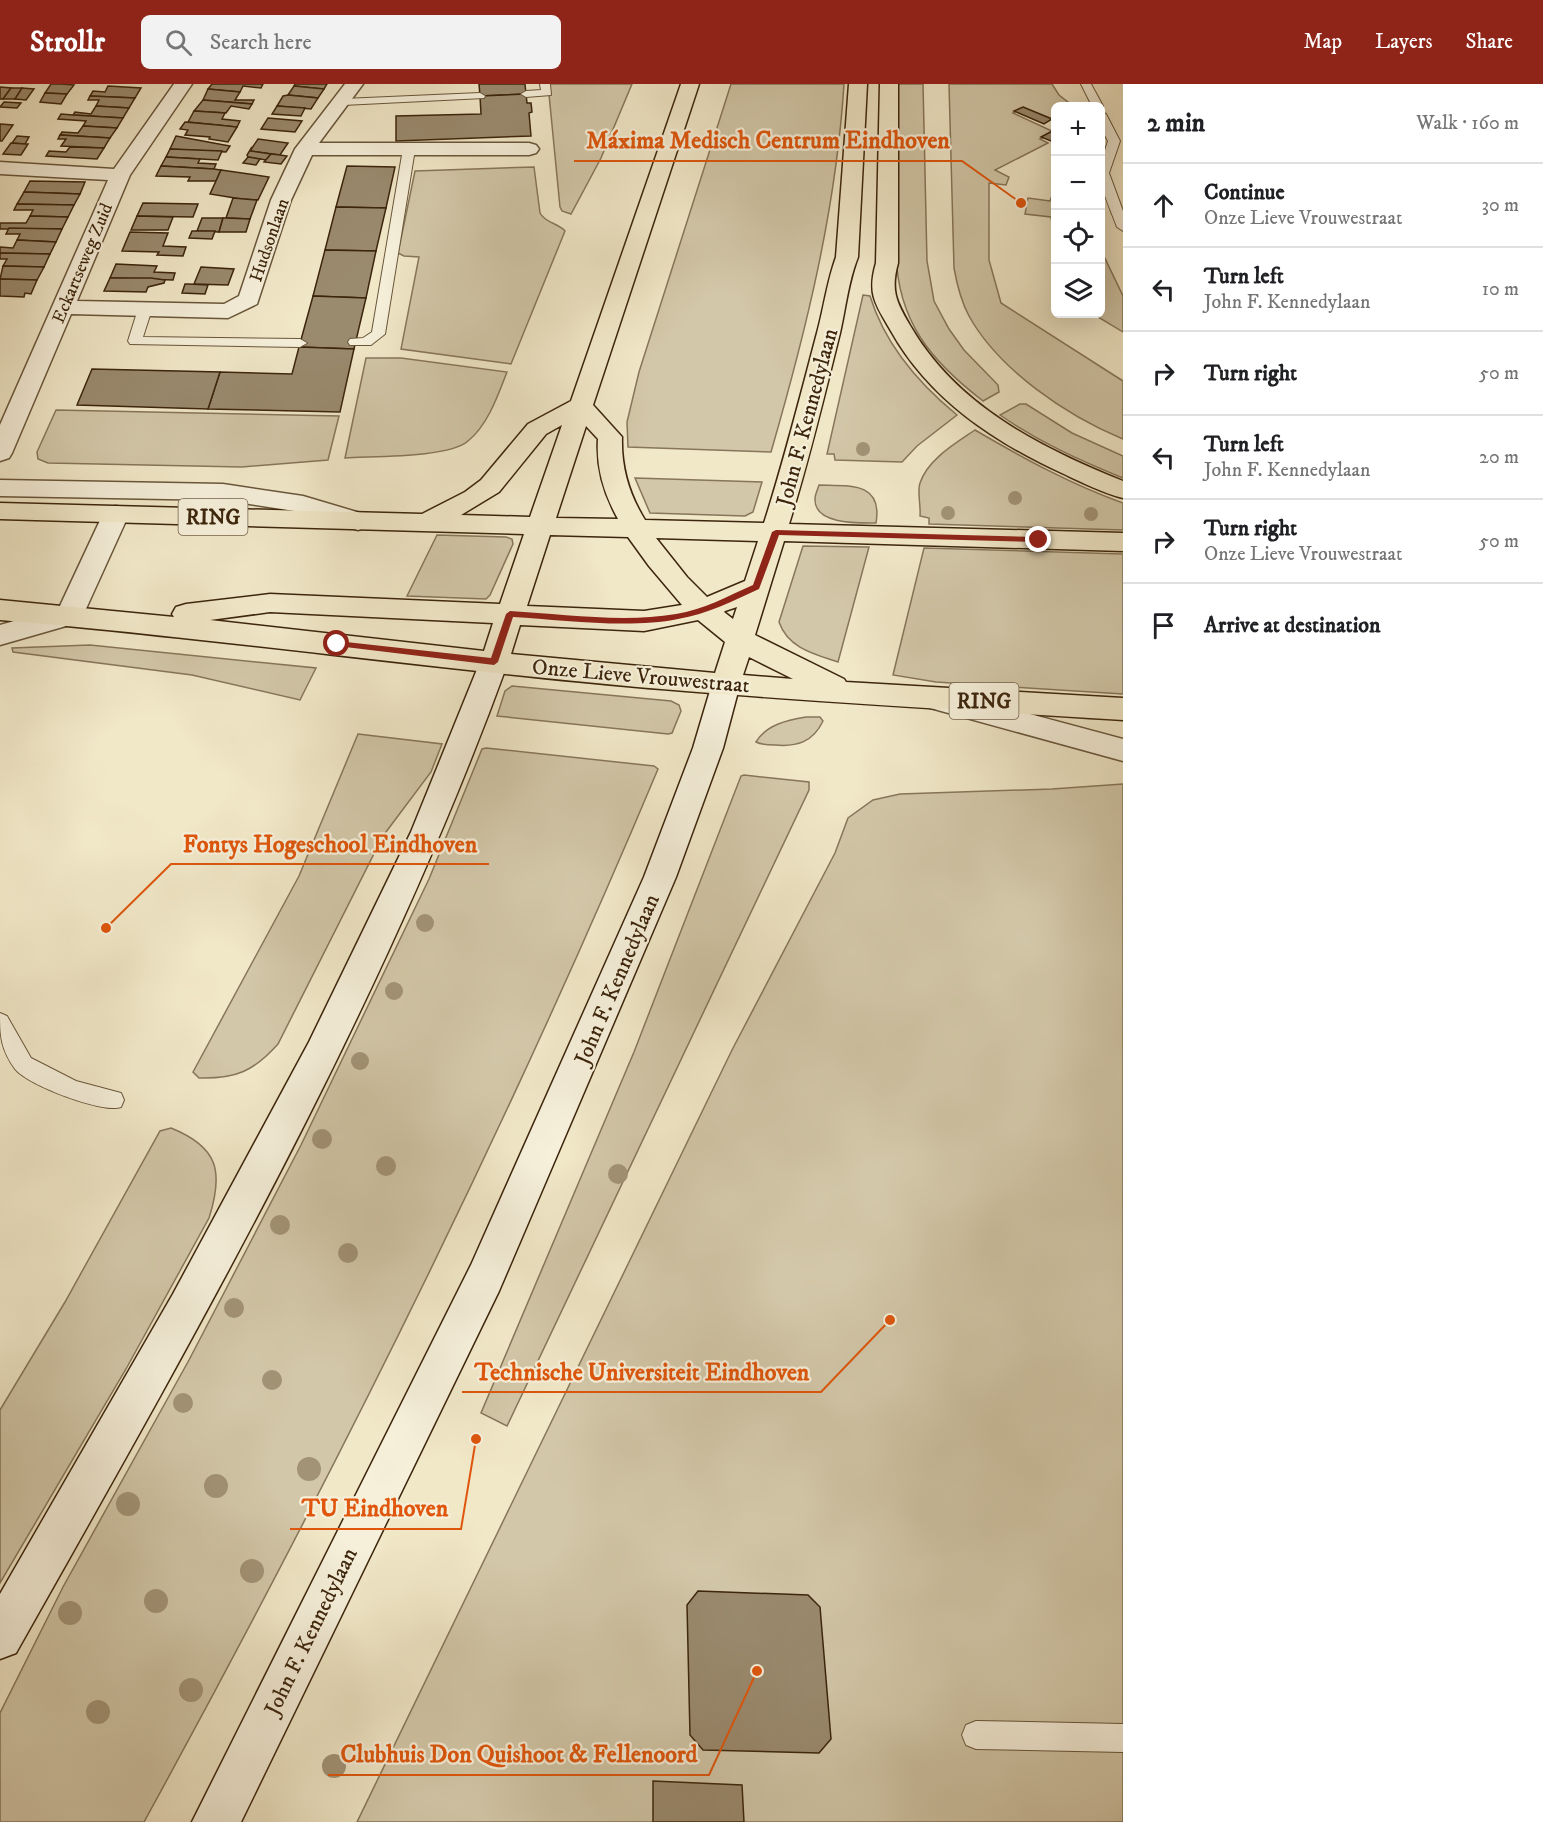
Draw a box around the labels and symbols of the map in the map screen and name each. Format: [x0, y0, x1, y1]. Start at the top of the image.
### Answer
callout: Máxima Medisch Centrum Eindhoven [574, 119, 962, 161]
text: Máxima Medisch Centrum Eindhoven [586, 126, 950, 156]
street label: Hudsonlaan [245, 195, 295, 285]
street label: Eckartseweg Zuid [48, 200, 118, 327]
street label: John F. Kennedylaan [770, 325, 844, 511]
road number: RING [178, 499, 248, 535]
route end [1025, 526, 1051, 552]
route start [323, 630, 349, 656]
street label: Onze Lieve Vrouwestraat [531, 654, 751, 699]
road number: RING [950, 683, 1018, 719]
callout: Fontys Hogeschool Eindhoven [171, 822, 489, 864]
text: Fontys Hogeschool Eindhoven [183, 830, 478, 860]
street label: John F. Kennedylaan [568, 890, 666, 1071]
callout: Technische Universiteit Eindhoven [462, 1350, 821, 1392]
text: Technische Universiteit Eindhoven [474, 1358, 810, 1388]
callout: TU Eindhoven [290, 1487, 461, 1529]
text: TU Eindhoven [301, 1494, 449, 1524]
street label: John F. Kennedylaan [258, 1543, 364, 1722]
callout: Clubhuis Don Quishoot & Fellenoord [328, 1733, 709, 1775]
text: Clubhuis Don Quishoot & Fellenoord [340, 1740, 699, 1770]

